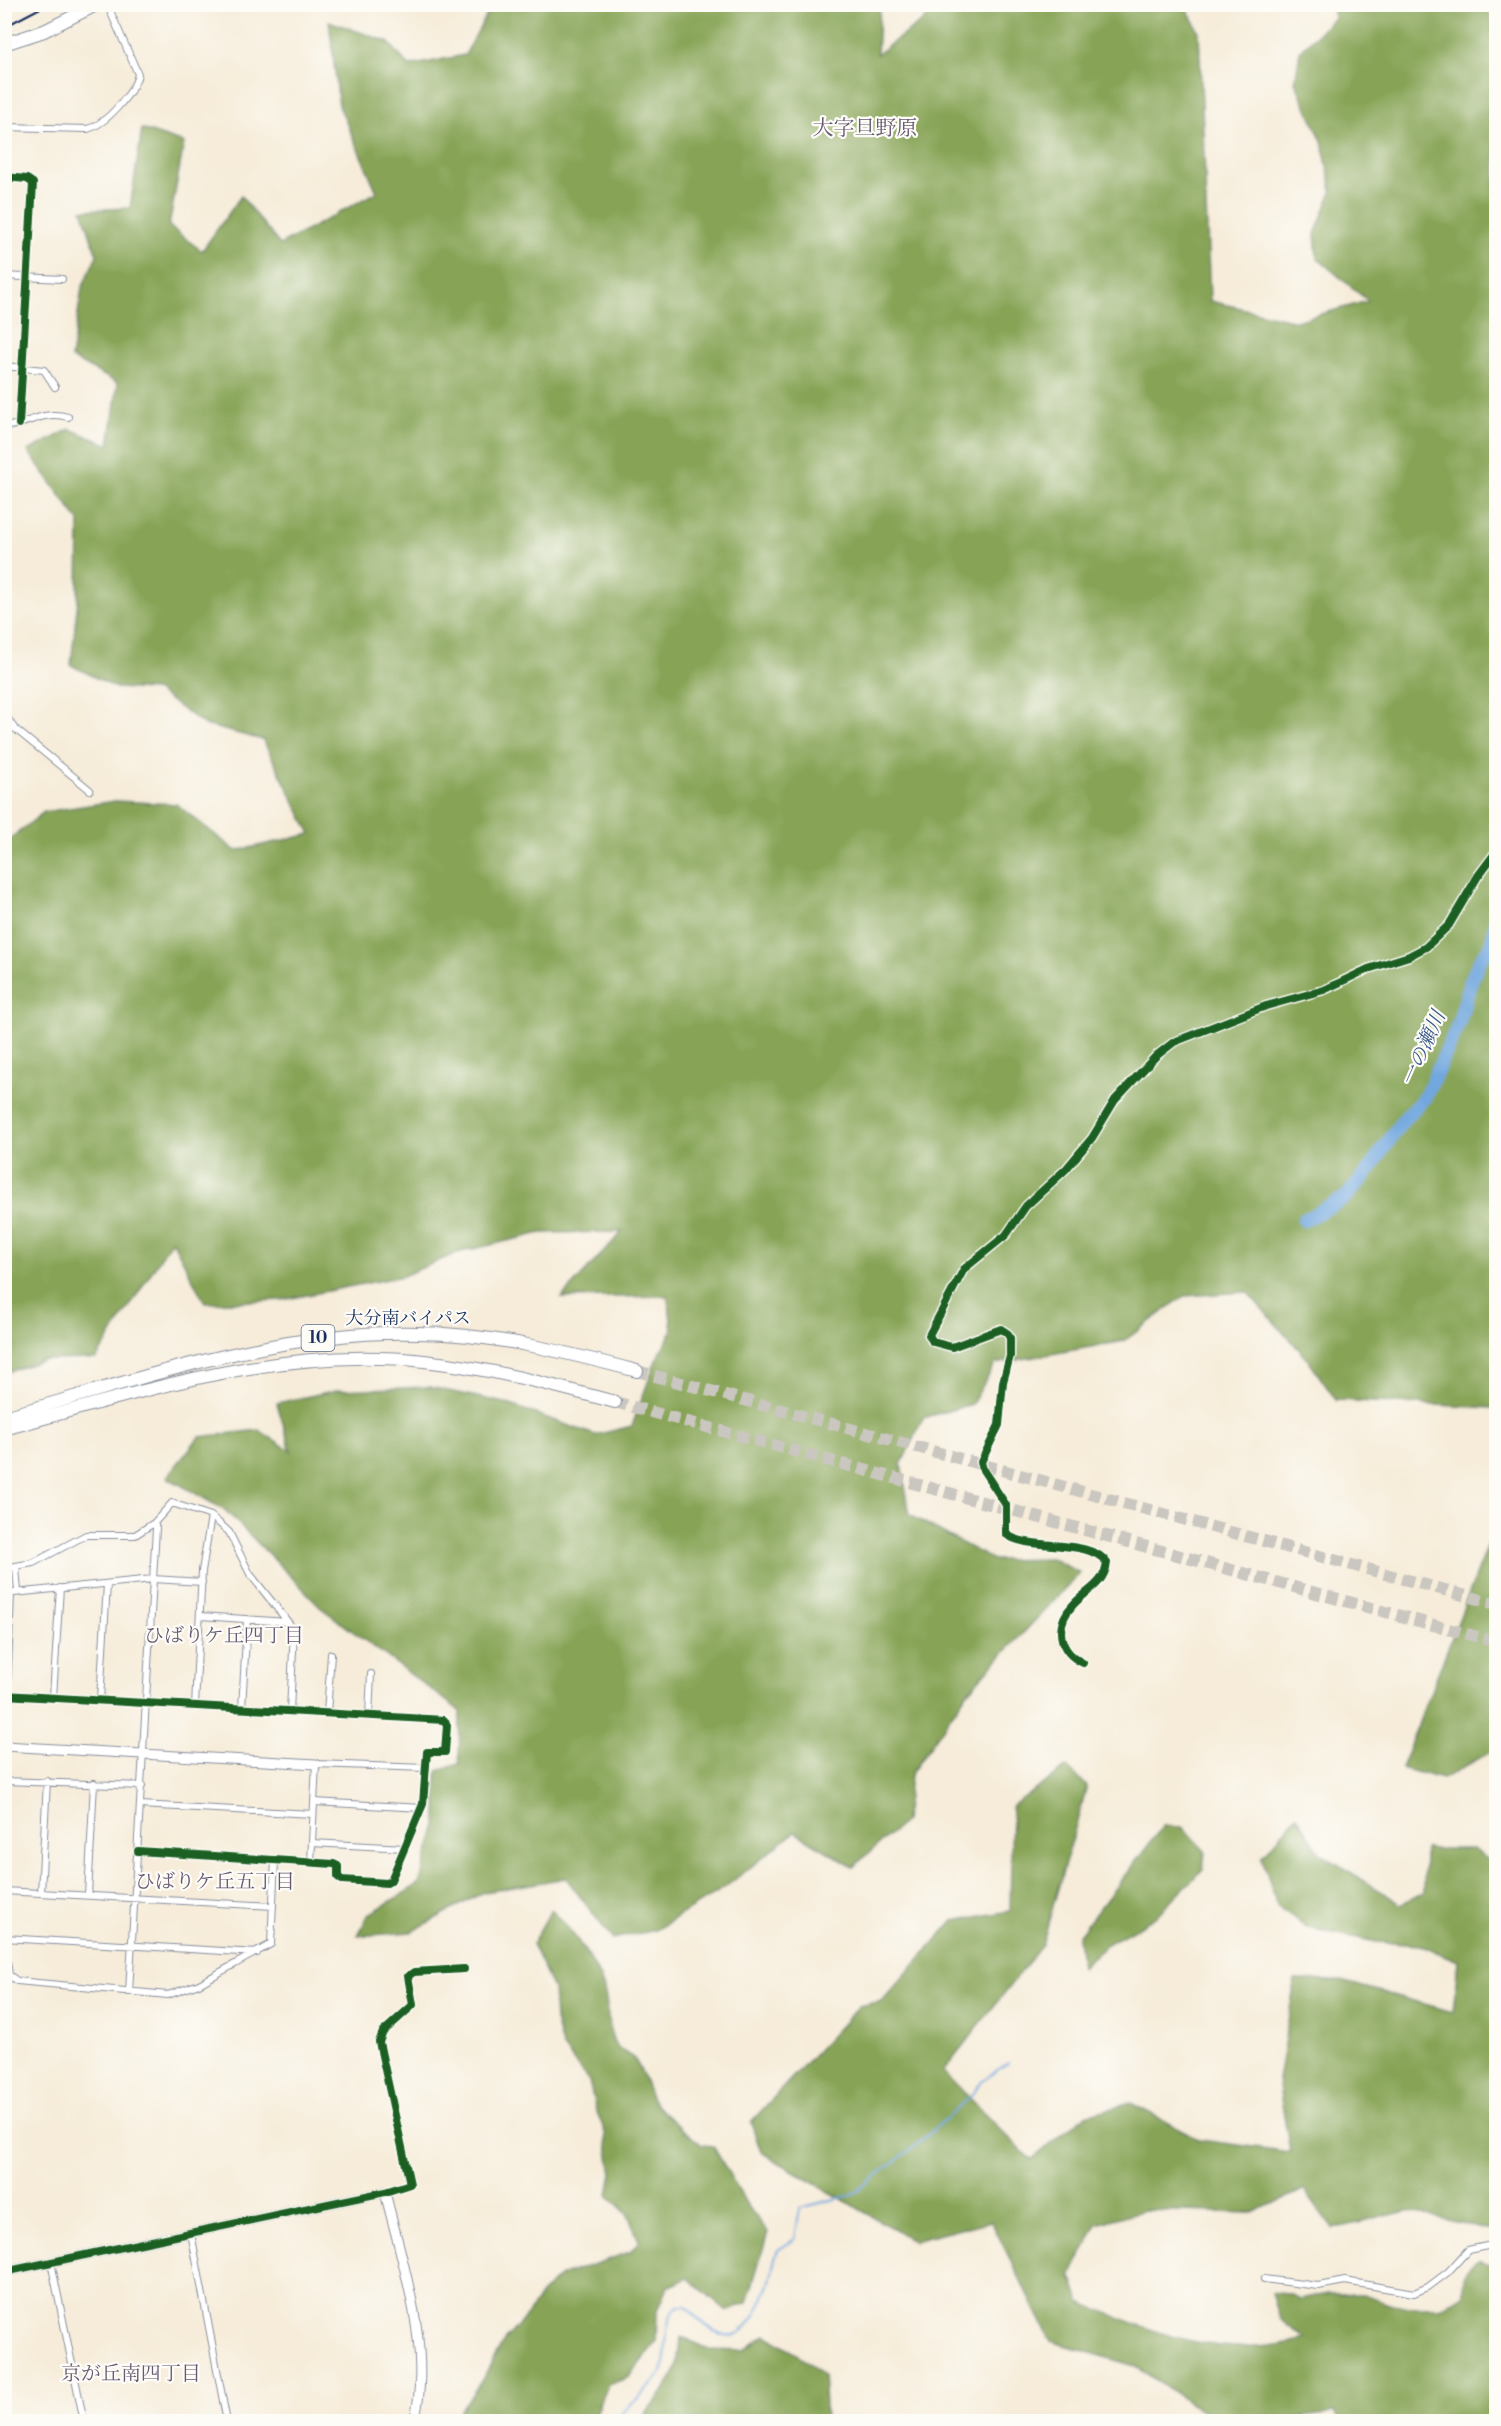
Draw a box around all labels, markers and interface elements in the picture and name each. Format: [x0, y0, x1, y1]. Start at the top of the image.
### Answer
district label: 大字旦野原 [813, 116, 918, 142]
water label: 一の瀬川 [1396, 1006, 1453, 1091]
street label: 大分南バイパス [345, 1307, 471, 1330]
road number: 10 [302, 1325, 334, 1351]
district label: ひばりケ丘四丁目 [144, 1624, 304, 1649]
district label: ひばりケ丘五丁目 [135, 1870, 295, 1895]
district label: 京が丘南四丁目 [61, 2362, 201, 2387]

